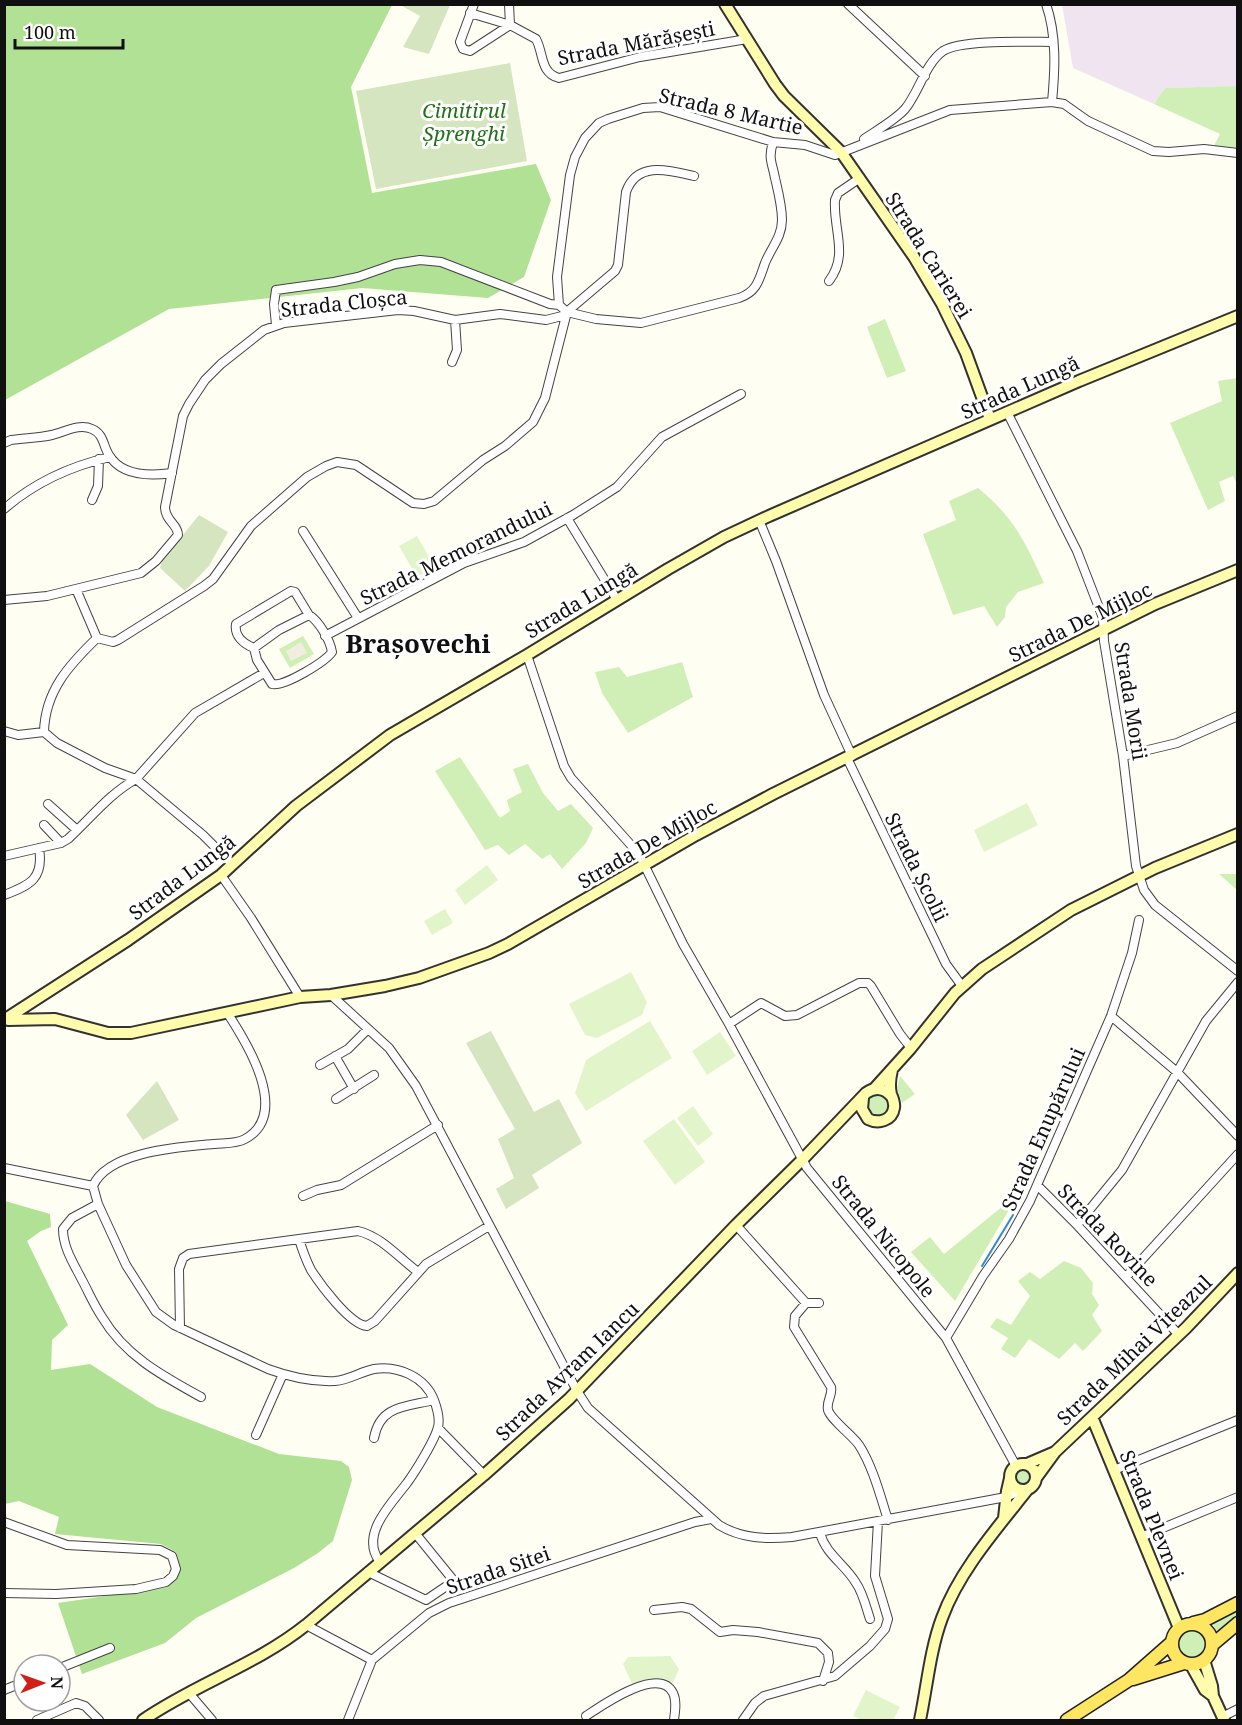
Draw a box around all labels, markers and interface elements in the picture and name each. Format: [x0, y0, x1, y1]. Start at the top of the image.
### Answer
scale bar [15, 12, 123, 50]
street label: Strada Mărășești [555, 14, 717, 71]
text: 100 m [24, 20, 76, 44]
street label: Strada 8 Martie [656, 81, 806, 141]
park label: Cimitirul Șprenghi [422, 97, 506, 147]
street label: Strada Carierei [880, 187, 979, 324]
street label: Strada Cloșca [279, 283, 409, 323]
street label: Strada Lungă [956, 349, 1084, 425]
street label: Strada Memorandului [356, 495, 557, 611]
street label: Strada Lungă [520, 556, 642, 644]
street label: Strada De Mijloc [1004, 576, 1156, 668]
district label: Brașovechi [345, 625, 491, 661]
street label: Strada Morii [1108, 640, 1154, 763]
street label: Strada De Mijloc [573, 793, 721, 895]
street label: Strada Școlii [879, 808, 955, 927]
street label: Strada Lungă [123, 828, 241, 926]
street label: Strada Enupărului [995, 1043, 1091, 1215]
street label: Strada Nicopole [826, 1169, 942, 1303]
street label: Strada Rovine [1052, 1178, 1164, 1292]
street label: Strada Mihai Viteazul [1051, 1269, 1217, 1431]
street label: Strada Avram Iancu [489, 1295, 645, 1447]
street label: Strada Plevnei [1114, 1446, 1190, 1584]
street label: Strada Sitei [442, 1539, 554, 1600]
north arrow [12, 1653, 72, 1713]
text: N [46, 1676, 68, 1690]

